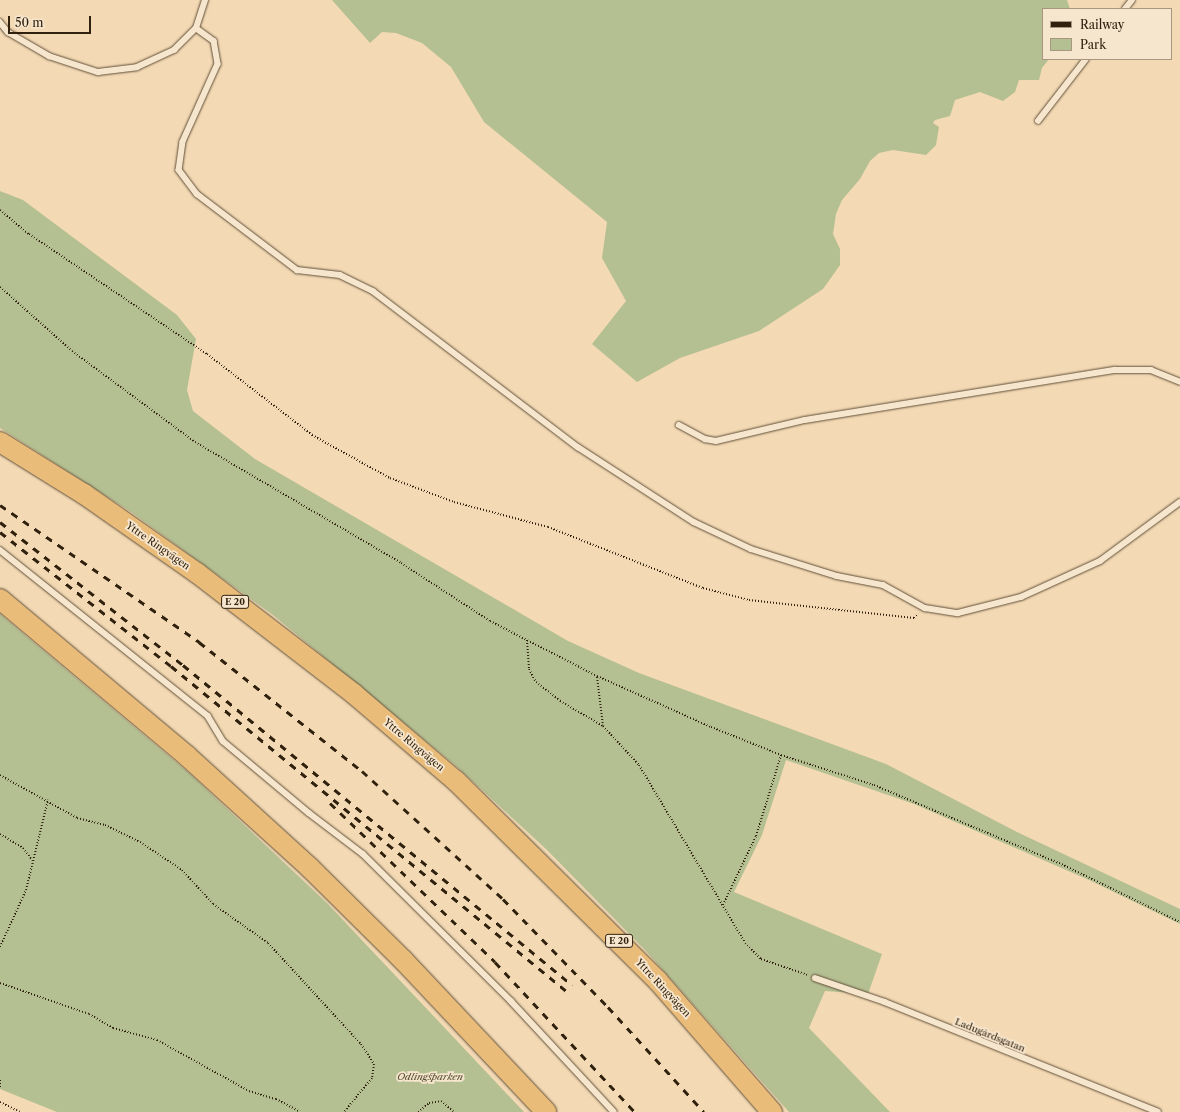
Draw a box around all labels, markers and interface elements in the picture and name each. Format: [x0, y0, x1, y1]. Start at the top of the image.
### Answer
scale bar [10, 8, 93, 34]
legend [1042, 8, 1172, 60]
text: 50 m [15, 15, 44, 30]
text: Railway [1080, 17, 1125, 32]
text: Park [1080, 37, 1106, 52]
street label: Yttre Ringvägen [124, 520, 192, 572]
road number: E 20 [221, 595, 249, 609]
street label: Yttre Ringvägen [381, 716, 447, 774]
road number: E 20 [605, 934, 633, 948]
street label: Yttre Ringvägen [633, 956, 693, 1020]
street label: Ladugårdsgatan [953, 1015, 1027, 1055]
park label: Odlingsparken [397, 1071, 463, 1083]

